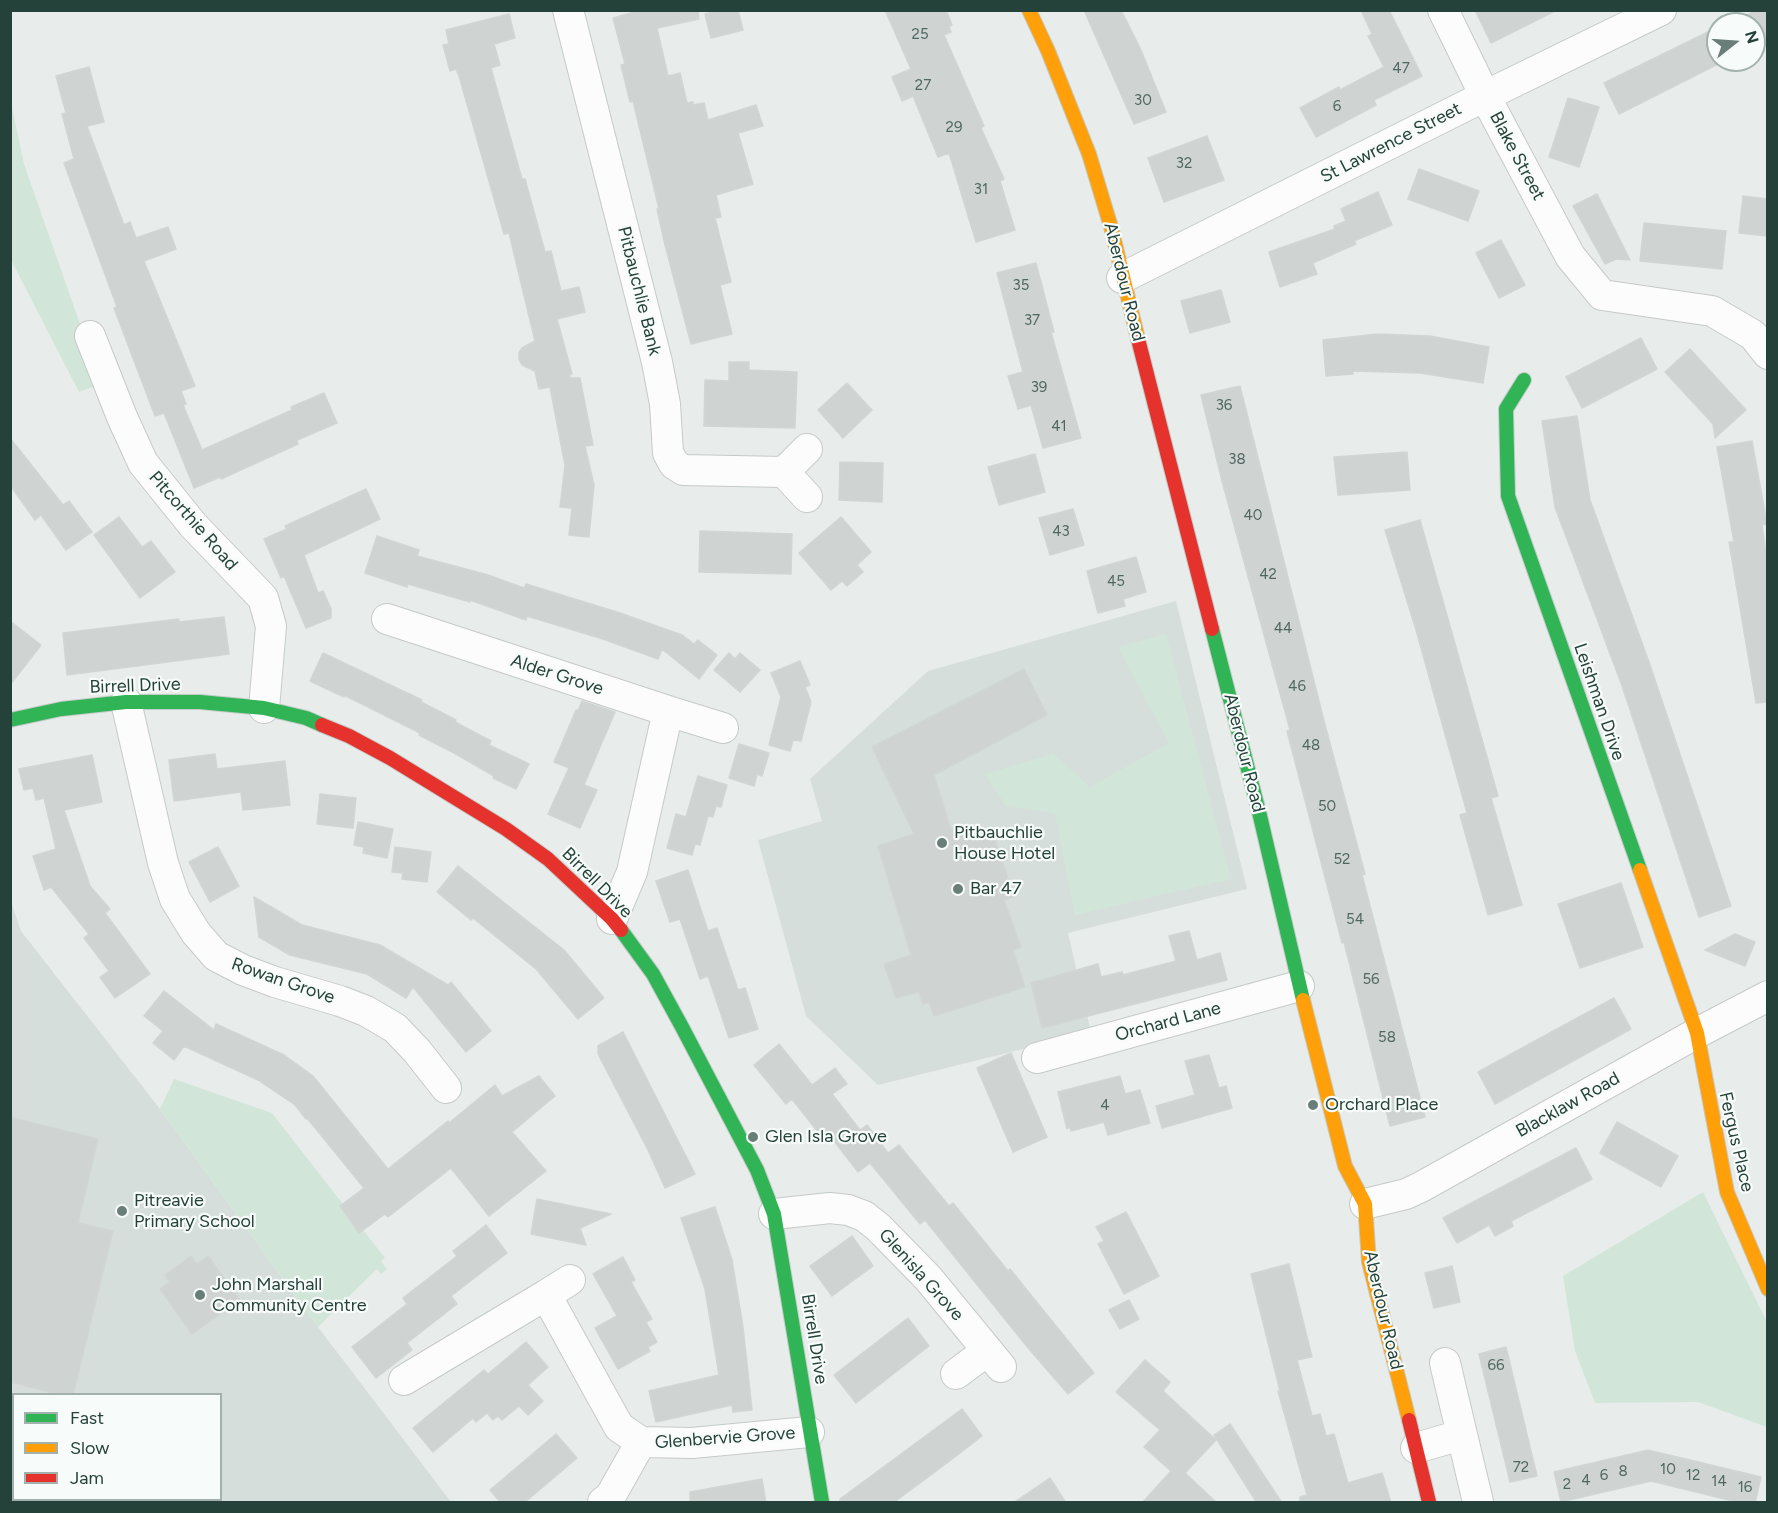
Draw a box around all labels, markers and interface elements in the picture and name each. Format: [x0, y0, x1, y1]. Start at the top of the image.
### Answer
north arrow [1706, 12, 1766, 72]
house number: 25 [911, 26, 929, 44]
text: N [1741, 28, 1763, 46]
house number: 47 [1392, 60, 1410, 78]
house number: 27 [915, 77, 931, 95]
house number: 30 [1134, 92, 1152, 110]
street label: St Lawrence Street [1317, 98, 1465, 188]
house number: 6 [1333, 98, 1341, 116]
street label: Blake Street [1485, 108, 1549, 204]
house number: 29 [946, 119, 962, 137]
house number: 32 [1176, 155, 1192, 173]
house number: 31 [974, 181, 988, 199]
street label: Aberdour Road [1099, 220, 1149, 344]
street label: Pitbauchlie Bank [613, 224, 665, 358]
house number: 35 [1013, 277, 1029, 295]
house number: 37 [1024, 312, 1040, 330]
house number: 39 [1031, 379, 1047, 397]
house number: 36 [1216, 397, 1232, 415]
house number: 41 [1051, 418, 1067, 436]
house number: 38 [1228, 451, 1246, 469]
street label: Pitcorthie Road [144, 467, 242, 575]
house number: 40 [1244, 507, 1262, 525]
house number: 43 [1052, 523, 1070, 541]
house number: 42 [1259, 566, 1277, 584]
house number: 45 [1107, 573, 1125, 591]
house number: 44 [1274, 620, 1292, 638]
street label: Leishman Drive [1569, 641, 1629, 763]
street label: Alder Grove [508, 650, 606, 700]
street label: Birrell Drive [89, 674, 181, 698]
house number: 46 [1288, 678, 1306, 696]
street label: Aberdour Road [1219, 691, 1269, 815]
house number: 48 [1302, 737, 1320, 755]
house number: 50 [1318, 798, 1336, 816]
place label: Pitbauchlie House Hotel [954, 822, 1055, 864]
marker: Pitbauchlie House Hotel [935, 836, 949, 850]
street label: Birrell Drive [557, 843, 637, 923]
house number: 52 [1333, 851, 1351, 869]
place label: Bar 47 [970, 878, 1022, 900]
marker: Bar 47 [951, 882, 965, 896]
house number: 54 [1346, 911, 1364, 929]
street label: Rowan Grove [228, 953, 338, 1009]
house number: 56 [1362, 971, 1380, 989]
street label: Orchard Lane [1113, 998, 1223, 1046]
house number: 58 [1378, 1029, 1396, 1047]
street label: Blacklaw Road [1512, 1068, 1624, 1142]
street label: Fergus Place [1714, 1090, 1758, 1194]
place label: Orchard Place [1325, 1094, 1438, 1116]
house number: 4 [1100, 1097, 1110, 1115]
marker: Orchard Place [1306, 1098, 1320, 1112]
place label: Glen Isla Grove [765, 1126, 887, 1148]
marker: Glen Isla Grove [746, 1130, 760, 1144]
place label: Pitreavie Primary School [134, 1190, 255, 1232]
marker: Pitreavie Primary School [115, 1204, 129, 1218]
street label: Glenisla Grove [874, 1224, 968, 1326]
street label: Aberdour Road [1359, 1248, 1407, 1372]
place label: John Marshall Community Centre [212, 1274, 367, 1316]
marker: John Marshall Community Centre [193, 1288, 207, 1302]
street label: Birrell Drive [796, 1292, 832, 1386]
house number: 66 [1488, 1357, 1504, 1375]
legend [12, 1393, 222, 1501]
text: Fast [70, 1407, 104, 1429]
street label: Glenbervie Grove [654, 1422, 796, 1454]
text: Slow [70, 1437, 109, 1459]
house number: 72 [1513, 1459, 1529, 1477]
house number: 10 [1660, 1461, 1676, 1479]
house number: 8 [1618, 1463, 1628, 1481]
text: Jam [70, 1467, 104, 1489]
house number: 6 [1600, 1467, 1608, 1485]
house number: 12 [1686, 1467, 1700, 1485]
house number: 4 [1581, 1472, 1591, 1490]
house number: 14 [1711, 1473, 1727, 1491]
house number: 2 [1563, 1476, 1571, 1494]
house number: 16 [1738, 1479, 1752, 1497]

